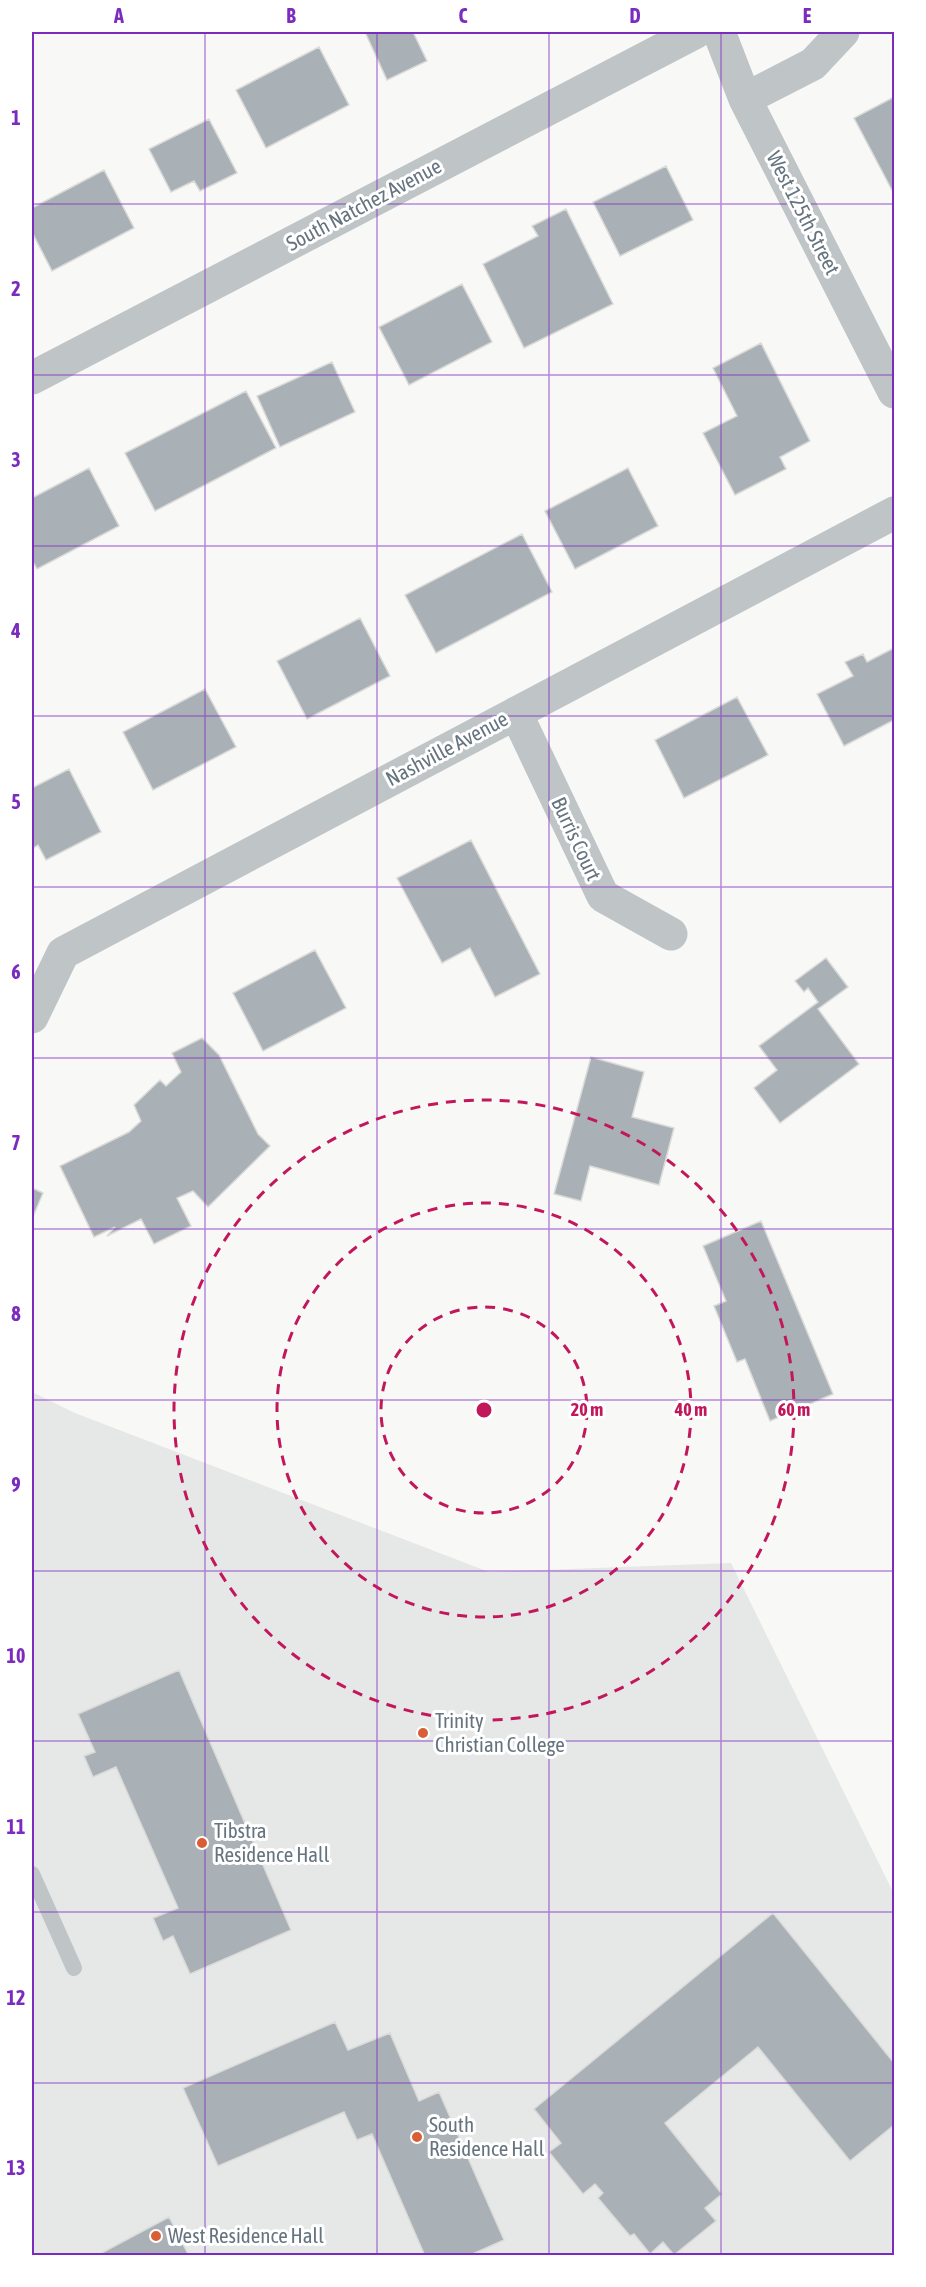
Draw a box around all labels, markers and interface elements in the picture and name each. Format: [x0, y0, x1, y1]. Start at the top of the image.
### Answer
text: A [113, 4, 124, 27]
text: B [286, 4, 296, 27]
text: C [459, 4, 468, 27]
text: D [629, 4, 641, 27]
text: E [803, 4, 812, 27]
text: 1 [11, 106, 21, 129]
street label: West 125th Street [762, 147, 845, 278]
street label: South Natchez Avenue [282, 153, 445, 255]
text: 2 [11, 277, 21, 300]
text: 3 [11, 448, 21, 471]
text: 4 [10, 619, 21, 642]
street label: Nashville Avenue [381, 706, 512, 790]
text: 5 [11, 790, 21, 813]
street label: Burris Court [547, 793, 607, 884]
text: 6 [11, 960, 21, 983]
text: 7 [11, 1131, 21, 1154]
text: 8 [11, 1302, 21, 1325]
text: 20 m [571, 1399, 603, 1420]
text: 40 m [674, 1399, 707, 1420]
text: 60 m [778, 1399, 810, 1420]
centre of rings [474, 1400, 494, 1420]
text: 9 [11, 1473, 21, 1496]
text: 10 [7, 1644, 25, 1667]
place label: Trinity Christian College [435, 1708, 565, 1756]
marker: Trinity Christian College [416, 1726, 430, 1740]
text: 11 [7, 1815, 25, 1838]
place label: Tibstra Residence Hall [214, 1818, 330, 1866]
marker: Tibstra Residence Hall [195, 1836, 209, 1850]
text: 12 [7, 1986, 25, 2009]
place label: South Residence Hall [429, 2112, 545, 2160]
marker: South Residence Hall [410, 2130, 424, 2144]
text: 13 [7, 2156, 25, 2179]
place label: West Residence Hall [168, 2223, 324, 2247]
marker: West Residence Hall [149, 2229, 163, 2243]

